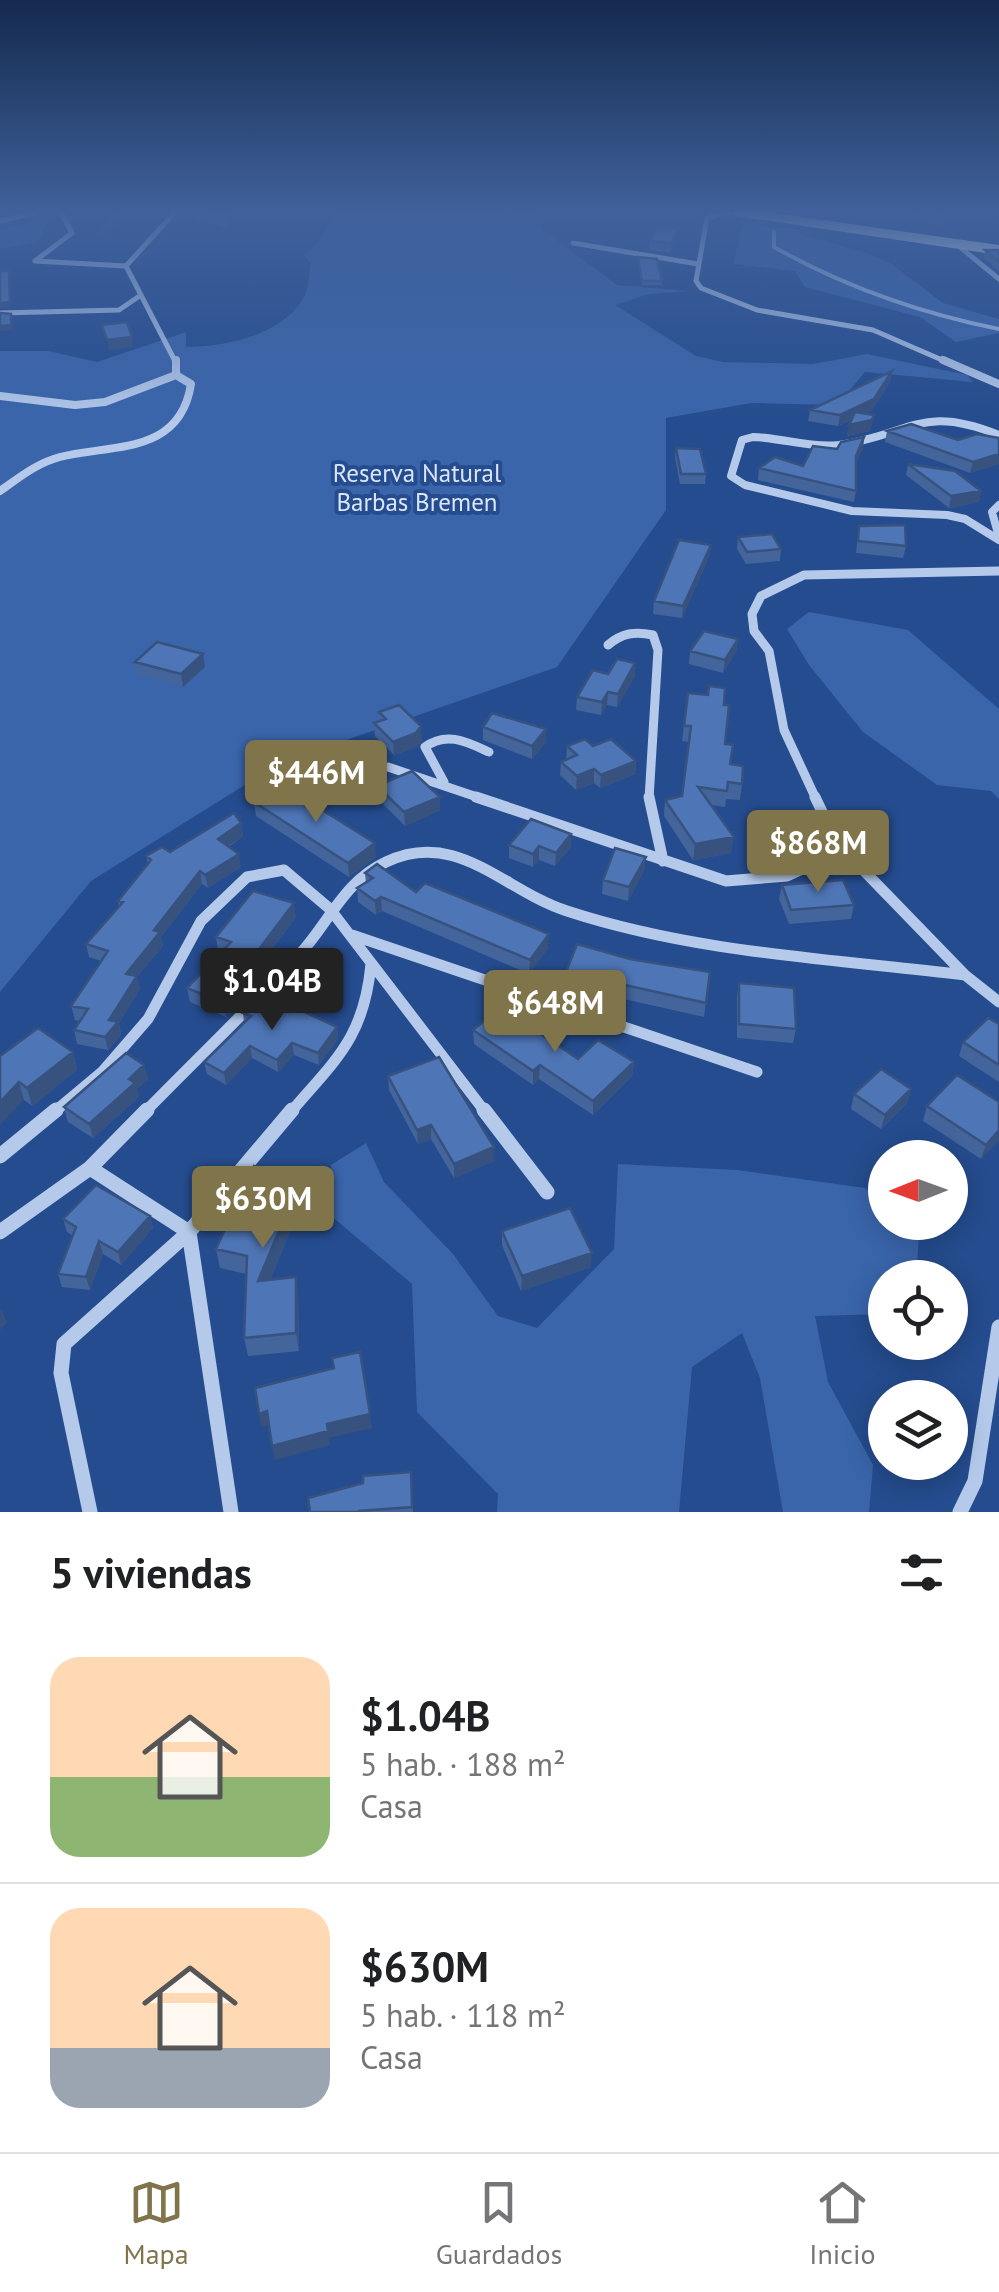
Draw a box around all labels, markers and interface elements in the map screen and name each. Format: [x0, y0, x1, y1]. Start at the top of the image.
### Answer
park label: Reserva Natural Barbas Bremen [333, 457, 502, 518]
pin: $446M [246, 740, 386, 825]
text: $446M [267, 751, 365, 793]
pin: $868M [748, 810, 888, 895]
text: $868M [769, 821, 867, 863]
pin: $1.04B [191, 948, 353, 1033]
text: $1.04B [222, 959, 322, 1001]
pin: $648M [485, 970, 625, 1055]
text: $648M [506, 981, 604, 1023]
north arrow [868, 1140, 968, 1240]
map controls [868, 1140, 968, 1480]
pin: $630M [193, 1166, 333, 1251]
text: $630M [214, 1177, 312, 1219]
button: locate [868, 1260, 968, 1360]
button: layers [868, 1380, 968, 1480]
text: 5 viviendas [50, 1545, 252, 1600]
icon: filters [894, 1545, 949, 1600]
text: $1.04B [360, 1688, 490, 1743]
icon: home [130, 1697, 250, 1817]
text: 5 hab. · 188 m² [360, 1743, 566, 1785]
text: Casa [360, 1785, 423, 1827]
text: $630M [360, 1939, 489, 1994]
icon: home [130, 1948, 250, 2068]
text: 5 hab. · 118 m² [360, 1994, 566, 2036]
text: Casa [360, 2036, 423, 2078]
tab: Mapa [124, 2175, 189, 2272]
tab: Guardados [436, 2175, 562, 2272]
tab: Inicio [809, 2175, 875, 2272]

